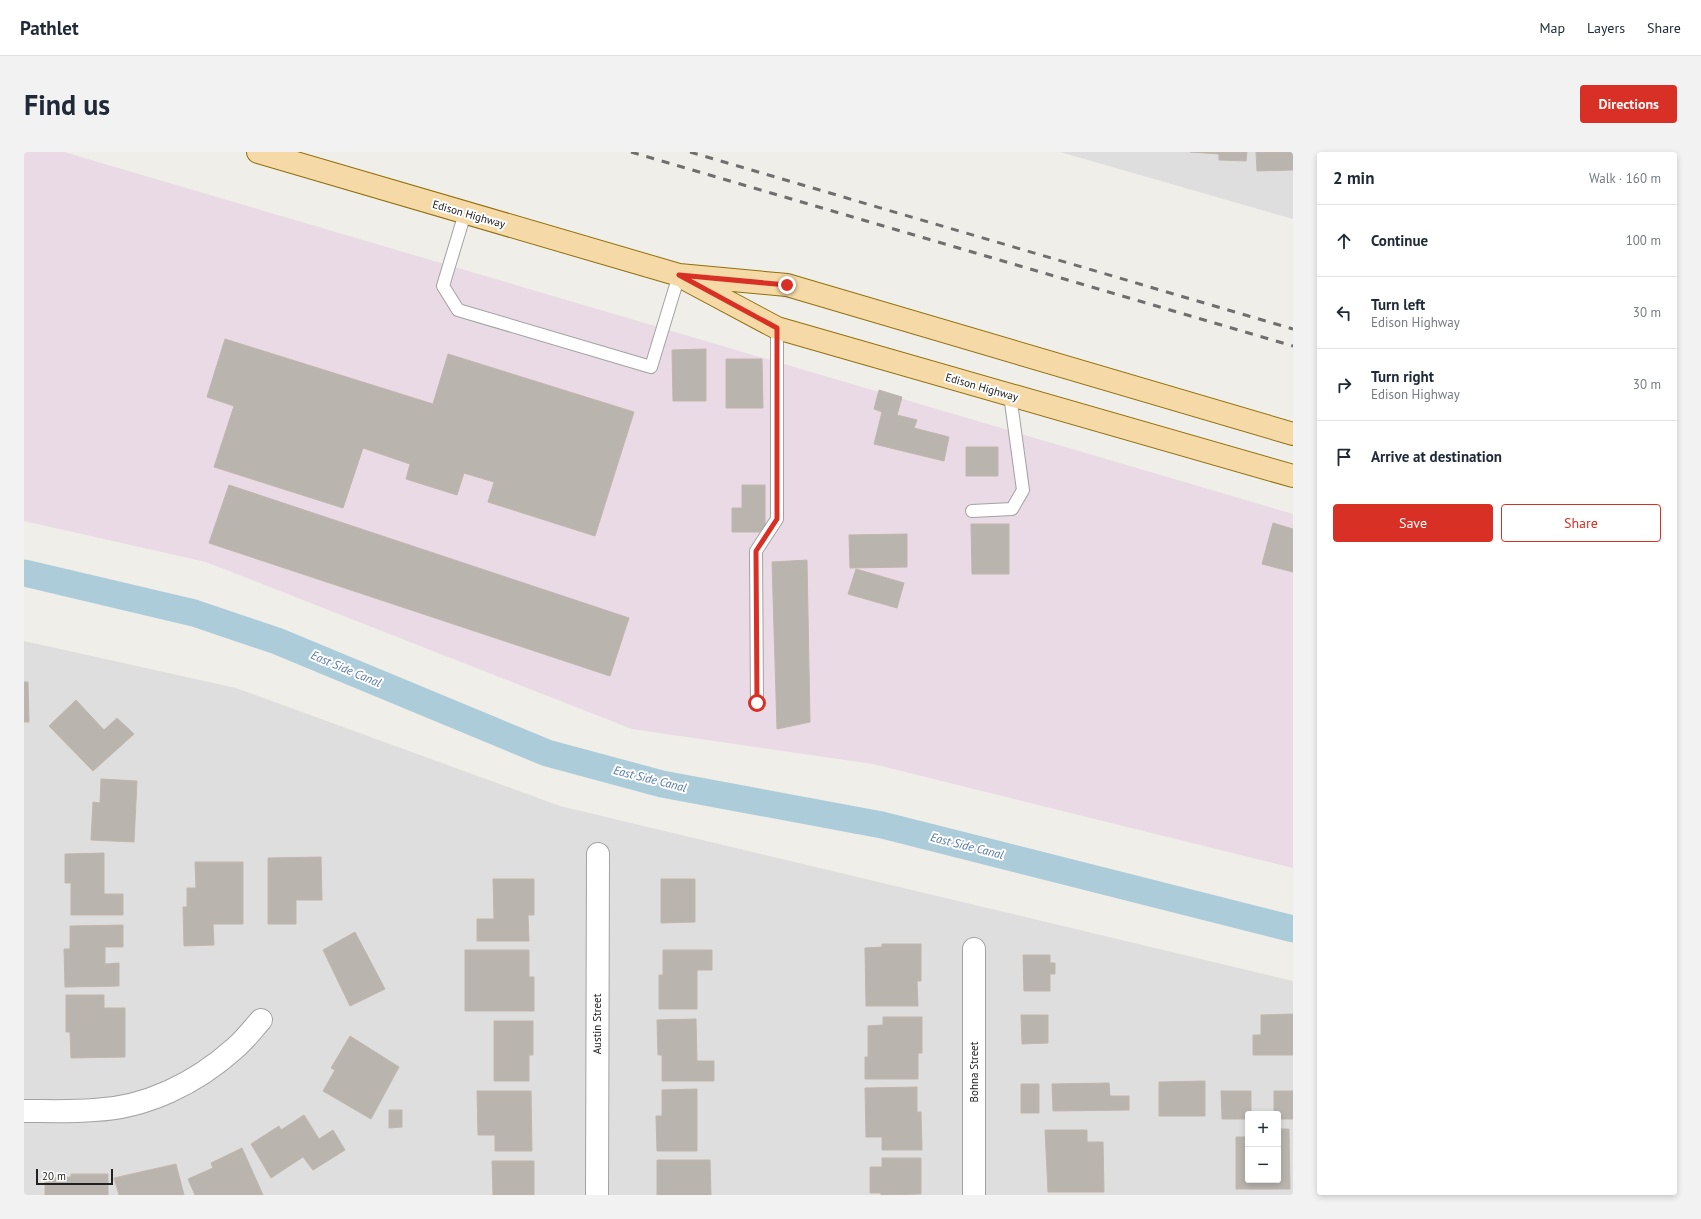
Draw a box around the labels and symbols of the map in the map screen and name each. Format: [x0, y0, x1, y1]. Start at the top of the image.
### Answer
street label: Edison Highway [431, 197, 508, 231]
route end [778, 276, 796, 294]
street label: Edison Highway [944, 370, 1021, 404]
water label: East Side Canal [309, 647, 384, 690]
route start [748, 694, 766, 712]
water label: East Side Canal [612, 762, 689, 795]
water label: East Side Canal [929, 829, 1006, 862]
street label: Austin Street [590, 993, 604, 1054]
street label: Bohna Street [967, 1041, 981, 1102]
scale bar [36, 1167, 113, 1186]

